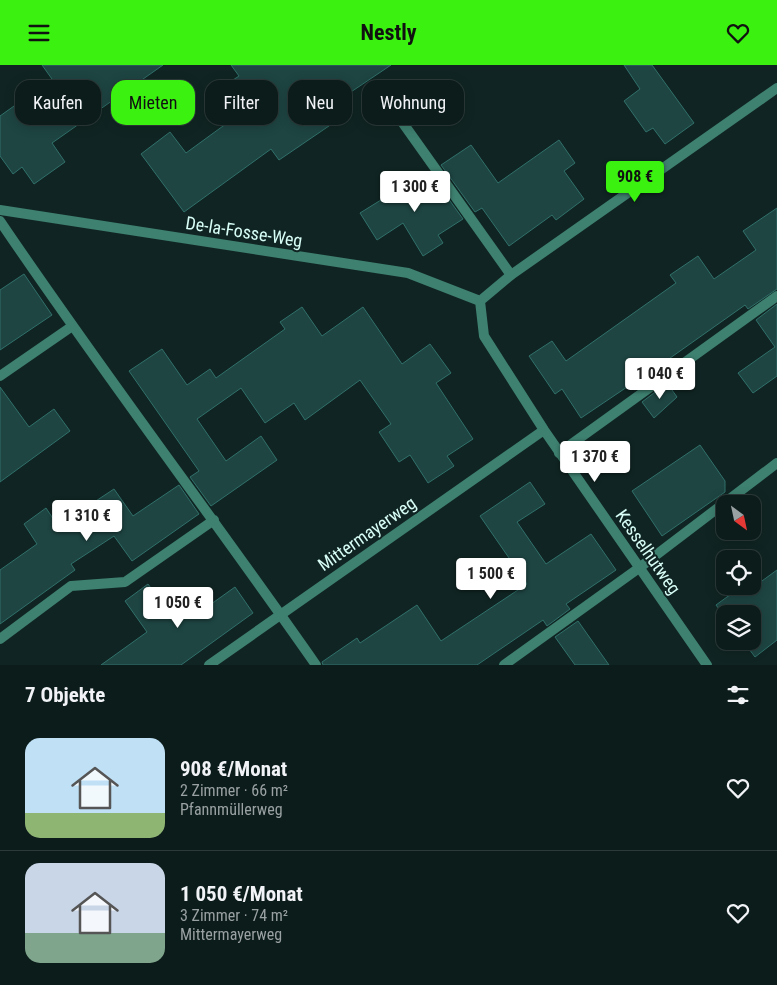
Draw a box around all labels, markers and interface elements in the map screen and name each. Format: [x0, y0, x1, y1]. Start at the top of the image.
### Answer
icon: menu [25, 19, 53, 47]
icon: heart [724, 19, 752, 47]
text: Nestly [360, 20, 417, 45]
chip: Kaufen [15, 80, 101, 125]
chip: Mieten [111, 80, 195, 125]
chip: Filter [205, 80, 278, 125]
chip: Neu [288, 80, 352, 125]
chip: Wohnung [362, 80, 464, 125]
pin: 908 € [600, 161, 670, 203]
text: 908 € [617, 167, 653, 186]
pin: 1 300 € [369, 171, 461, 213]
text: 1 300 € [391, 177, 439, 196]
street label: De-la-Fosse-Weg [184, 212, 304, 251]
pin: 1 040 € [614, 357, 706, 400]
text: 1 040 € [636, 364, 684, 383]
pin: 1 370 € [549, 441, 641, 483]
text: 1 370 € [571, 447, 619, 466]
street label: Mittermayerweg [314, 492, 420, 575]
north arrow [716, 495, 761, 540]
map controls [716, 495, 761, 650]
pin: 1 310 € [41, 499, 133, 542]
street label: Kesselhutweg [611, 505, 685, 598]
text: 1 310 € [63, 506, 111, 525]
button: locate [716, 550, 761, 595]
pin: 1 500 € [445, 557, 537, 600]
text: 1 500 € [467, 564, 515, 583]
pin: 1 050 € [132, 587, 224, 629]
text: 1 050 € [154, 593, 202, 612]
button: layers [716, 605, 761, 650]
icon: filters [724, 681, 752, 709]
text: 7 Objekte [25, 683, 105, 707]
text: 908 €/Monat [180, 757, 287, 781]
icon: home [65, 758, 125, 818]
icon: heart [724, 774, 752, 802]
text: 2 Zimmer · 66 m² [180, 781, 288, 800]
text: Pfannmüllerweg [180, 800, 283, 819]
text: 1 050 €/Monat [180, 882, 303, 906]
icon: home [65, 883, 125, 943]
icon: heart [724, 899, 752, 927]
text: 3 Zimmer · 74 m² [180, 906, 288, 925]
text: Mittermayerweg [180, 925, 282, 944]

